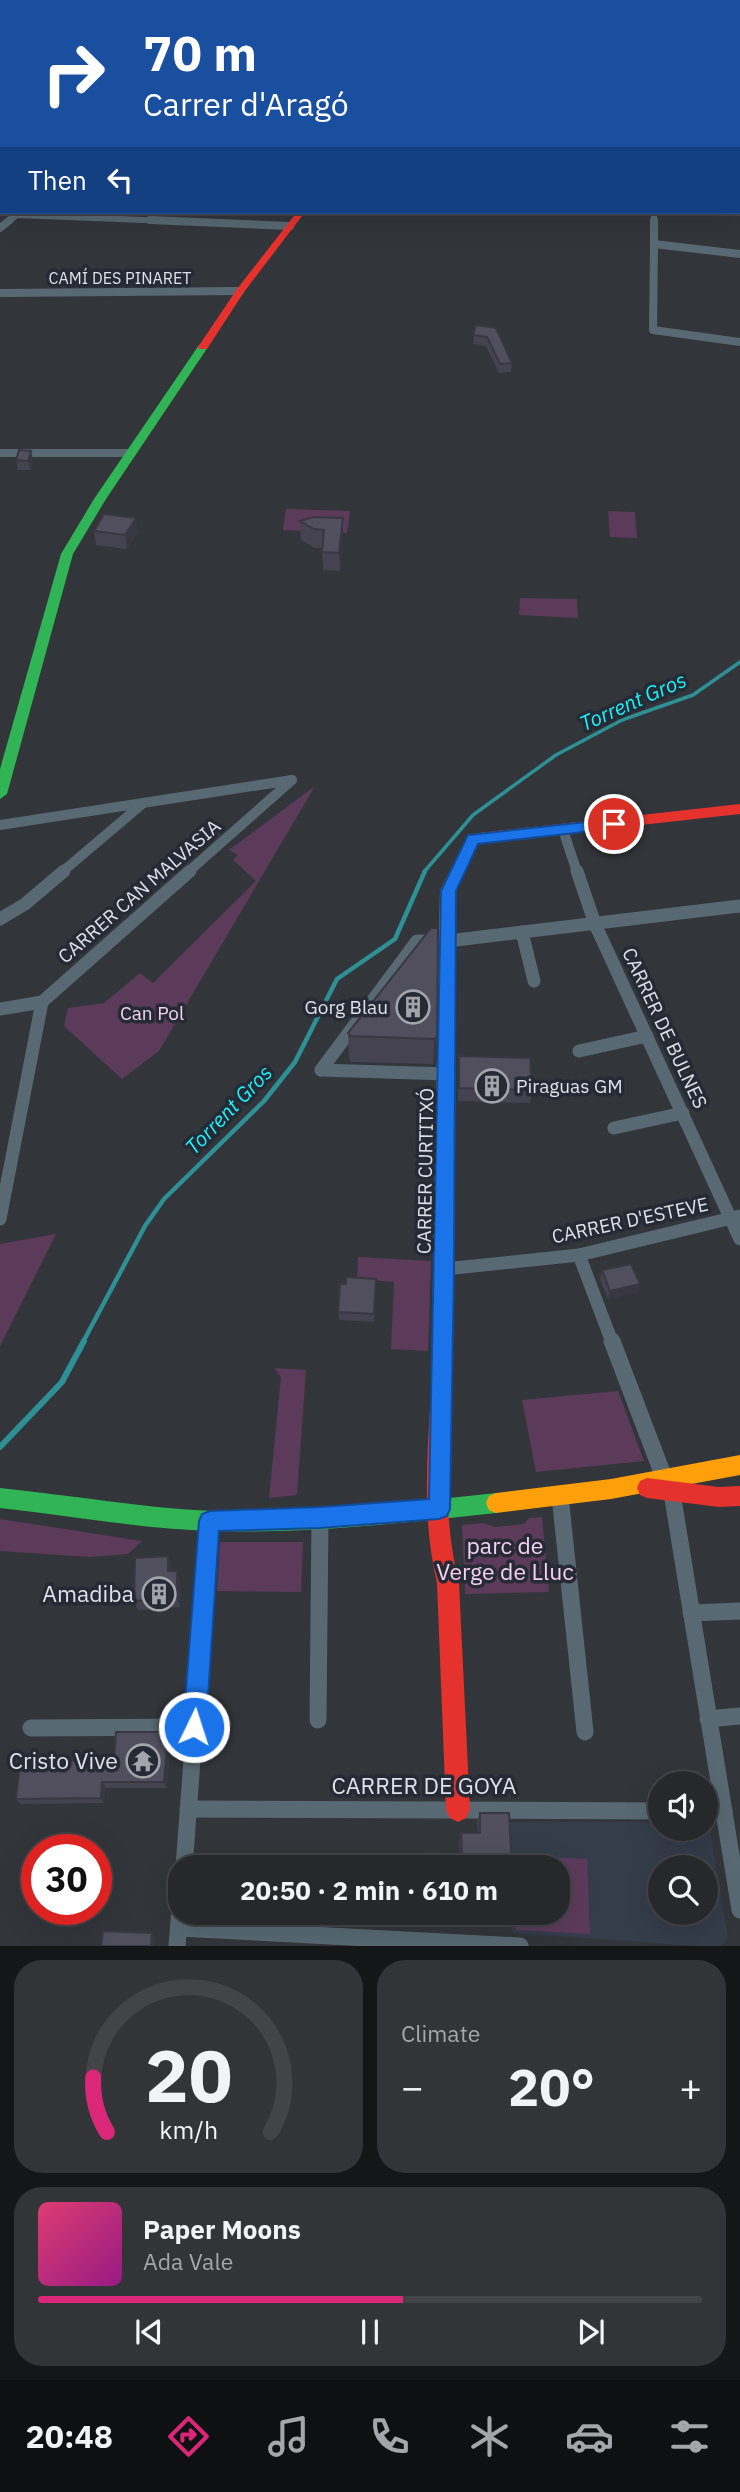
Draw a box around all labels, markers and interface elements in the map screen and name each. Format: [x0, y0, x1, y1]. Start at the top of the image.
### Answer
text: 70 m [143, 21, 257, 84]
icon: right [28, 28, 119, 119]
text: Carrer d'Aragó [143, 83, 349, 125]
icon: left [101, 161, 139, 199]
text: Then [28, 163, 87, 197]
street label: CAMÍ DES PINARET [49, 267, 191, 288]
water label: Torrent Gros [575, 665, 691, 737]
pin [584, 794, 644, 854]
icon: arrive [595, 805, 633, 843]
street label: CARRER CAN MALVASIA [53, 814, 225, 968]
street label: CARRER DE BULNES [617, 944, 713, 1112]
building icon: Gorg Blau [394, 988, 432, 1026]
place label: Gorg Blau [305, 995, 388, 1019]
park label: Can Pol [120, 1001, 184, 1025]
water label: Torrent Gros [179, 1058, 278, 1160]
building icon: Piraguas GM [473, 1067, 511, 1105]
place label: Piraguas GM [516, 1074, 623, 1098]
street label: CARRER CURTITXÓ [412, 1088, 438, 1254]
street label: CARRER D'ESTEVE [550, 1192, 710, 1248]
park label: parc de Verge de Lluc [436, 1530, 574, 1586]
building icon: Amadiba [140, 1575, 178, 1613]
place label: Amadiba [42, 1578, 134, 1608]
position arrow [157, 1690, 231, 1764]
temple icon: Cristo Vive [124, 1742, 162, 1780]
place label: Cristo Vive [9, 1745, 118, 1775]
street label: CARRER DE GOYA [332, 1770, 517, 1800]
map controls [648, 1771, 718, 1925]
button: sound [648, 1771, 718, 1841]
speed limit sign: 30 [21, 1834, 112, 1925]
button: search [648, 1855, 718, 1925]
text: 20:50 · 2 min · 610 m [240, 1873, 498, 1907]
text: Climate [401, 2018, 480, 2048]
text: 20 [145, 2028, 232, 2123]
text: 20° [508, 2053, 595, 2120]
text: − [401, 2062, 424, 2111]
text: + [679, 2062, 702, 2111]
text: km/h [159, 2113, 218, 2146]
text: Paper Moons [143, 2212, 301, 2246]
text: Ada Vale [143, 2246, 233, 2276]
icon: previous [130, 2313, 168, 2351]
icon: pause [351, 2313, 389, 2351]
icon: next [572, 2313, 610, 2351]
icon: directions [164, 2412, 213, 2461]
icon: music [264, 2412, 313, 2461]
icon: phone [365, 2412, 414, 2461]
icon: climate [465, 2412, 514, 2461]
icon: car [565, 2412, 614, 2461]
icon: filters [665, 2412, 714, 2461]
text: 20:48 [26, 2415, 113, 2457]

